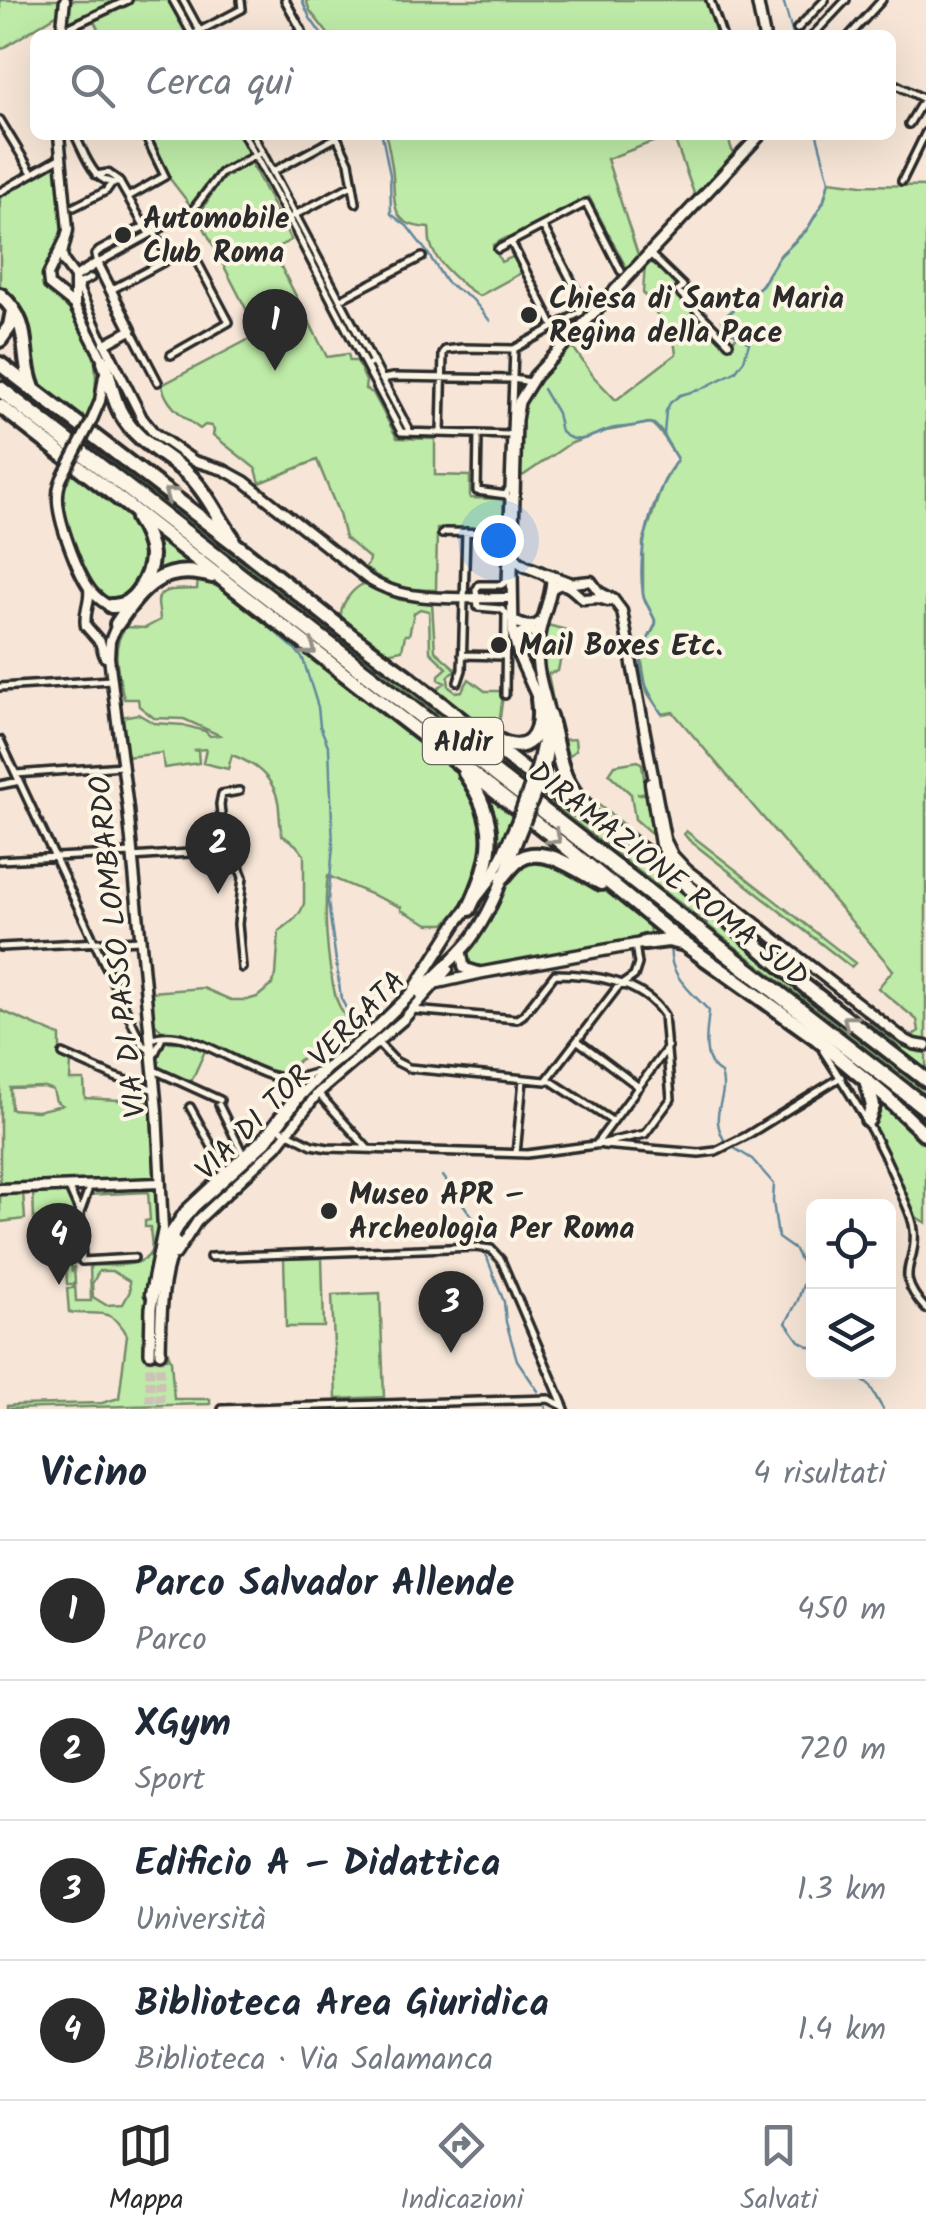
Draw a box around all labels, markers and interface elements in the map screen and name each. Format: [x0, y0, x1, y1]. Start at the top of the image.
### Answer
search box [30, 30, 896, 140]
text: Cerca qui [145, 55, 293, 115]
icon: search [65, 58, 120, 113]
place label: Automobile Club Roma [143, 196, 290, 278]
marker: Automobile Club Roma [112, 224, 134, 246]
place label: Chiesa di Santa Maria Regina della Pace [549, 276, 844, 358]
pin: 1 [242, 288, 308, 371]
marker: Chiesa di Santa Maria Regina della Pace [518, 304, 540, 326]
one-way arrow [163, 489, 181, 506]
your location [473, 515, 524, 566]
place label: Mail Boxes Etc. [519, 623, 723, 671]
marker: Mail Boxes Etc. [488, 634, 510, 656]
one-way arrow [299, 637, 317, 654]
road number: A1dir [423, 718, 503, 764]
street label: DIRAMAZIONE ROMA SUD [517, 750, 819, 1001]
street label: VIA DI PASSO LOMBARDO [77, 773, 161, 1120]
pin: 2 [186, 812, 250, 894]
one-way arrow [543, 826, 561, 844]
street label: VIA DI TOR VERGATA [185, 960, 418, 1193]
one-way arrow [842, 1015, 860, 1033]
place label: Museo APR – Archeologia Per Roma [349, 1172, 634, 1254]
map controls [806, 1199, 896, 1379]
button: locate [806, 1199, 896, 1289]
marker: Museo APR – Archeologia Per Roma [318, 1200, 340, 1222]
pin: 4 [27, 1202, 92, 1285]
pin: 3 [418, 1270, 484, 1353]
button: layers [806, 1289, 896, 1379]
text: Vicino [40, 1441, 147, 1508]
text: 4 risultati [753, 1449, 886, 1500]
text: Parco Salvador Allende [135, 1555, 514, 1615]
text: 1 [68, 1585, 77, 1636]
text: 450 m [797, 1585, 886, 1636]
text: Parco [135, 1615, 207, 1666]
text: XGym [135, 1695, 231, 1755]
text: 2 [63, 1725, 82, 1776]
text: 720 m [798, 1725, 886, 1776]
text: Sport [135, 1755, 205, 1806]
text: Edificio A – Didattica [135, 1835, 501, 1895]
text: 3 [64, 1865, 81, 1916]
text: 1.3 km [797, 1865, 886, 1916]
text: Università [135, 1895, 266, 1946]
text: Biblioteca Area Giuridica [135, 1975, 549, 2035]
text: 4 [64, 2005, 81, 2056]
text: 1.4 km [797, 2005, 886, 2056]
text: Biblioteca · Via Salamanca [135, 2035, 493, 2086]
tab: Mappa [108, 2118, 184, 2223]
tab: Indicazioni [400, 2118, 523, 2223]
tab: Salvati [740, 2118, 818, 2223]

